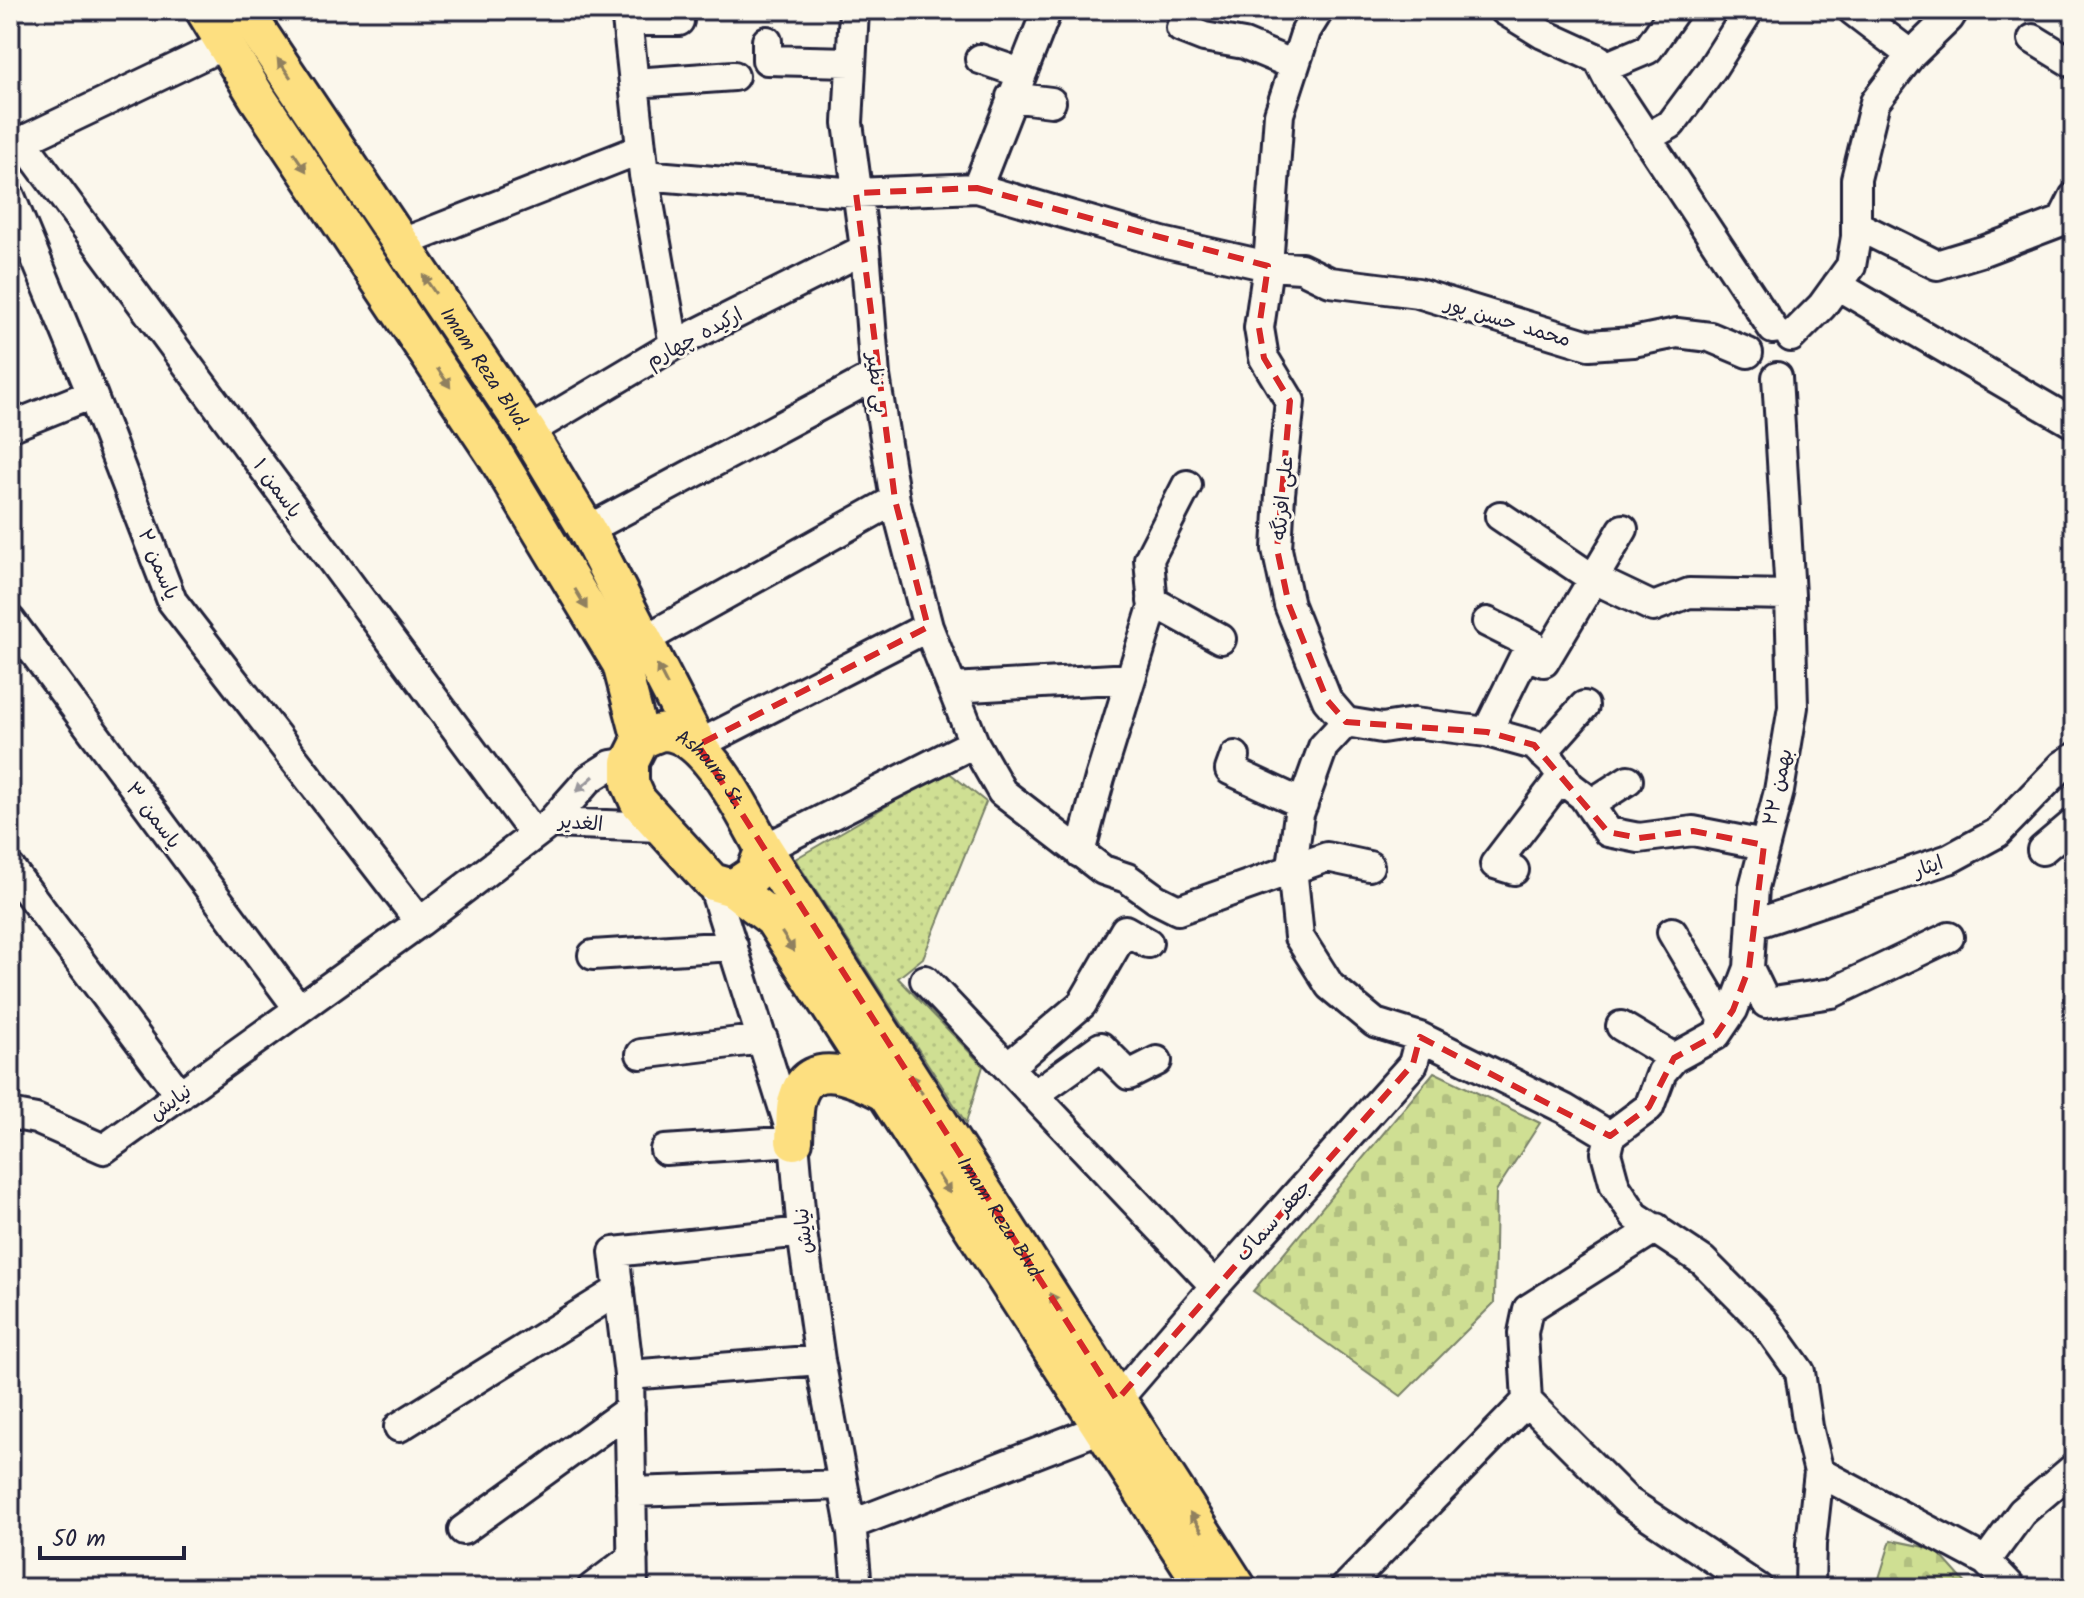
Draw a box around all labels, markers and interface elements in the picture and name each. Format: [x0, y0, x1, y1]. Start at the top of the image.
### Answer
one-way arrow [277, 57, 292, 78]
one-way arrow [292, 152, 307, 173]
one-way arrow [422, 273, 437, 294]
street label: محمد حسن پور [1439, 288, 1574, 357]
street label: ارکیده چهارم [641, 300, 749, 378]
street label: Imam Reza Blvd. [430, 301, 537, 438]
street label: بی نظیر [856, 349, 896, 415]
one-way arrow [437, 368, 452, 389]
street label: یاسمن ۱ [243, 452, 309, 526]
street label: علی افرنگه [1264, 455, 1304, 541]
street label: یاسمن ۲ [128, 524, 186, 605]
one-way arrow [574, 588, 588, 610]
one-way arrow [655, 664, 669, 687]
street label: Ashoura St. [669, 722, 753, 816]
street label: ۲۲ بهمن [1755, 746, 1803, 829]
one-way arrow [576, 775, 595, 793]
street label: یاسمن ۳ [116, 776, 188, 857]
street label: الغدیر [555, 806, 604, 842]
street label: ایثار [1907, 848, 1948, 889]
one-way arrow [780, 931, 794, 953]
one-way arrow [910, 1073, 924, 1095]
street label: نیایش [143, 1077, 199, 1130]
street label: Imam Reza Blvd. [947, 1151, 1052, 1289]
one-way arrow [936, 1173, 951, 1195]
street label: جعفر سماک [1229, 1173, 1320, 1270]
street label: نیایش [787, 1206, 823, 1255]
one-way arrow [1050, 1292, 1064, 1314]
scale bar [40, 1510, 184, 1560]
one-way arrow [1189, 1512, 1204, 1533]
text: 50 m [52, 1520, 106, 1559]

